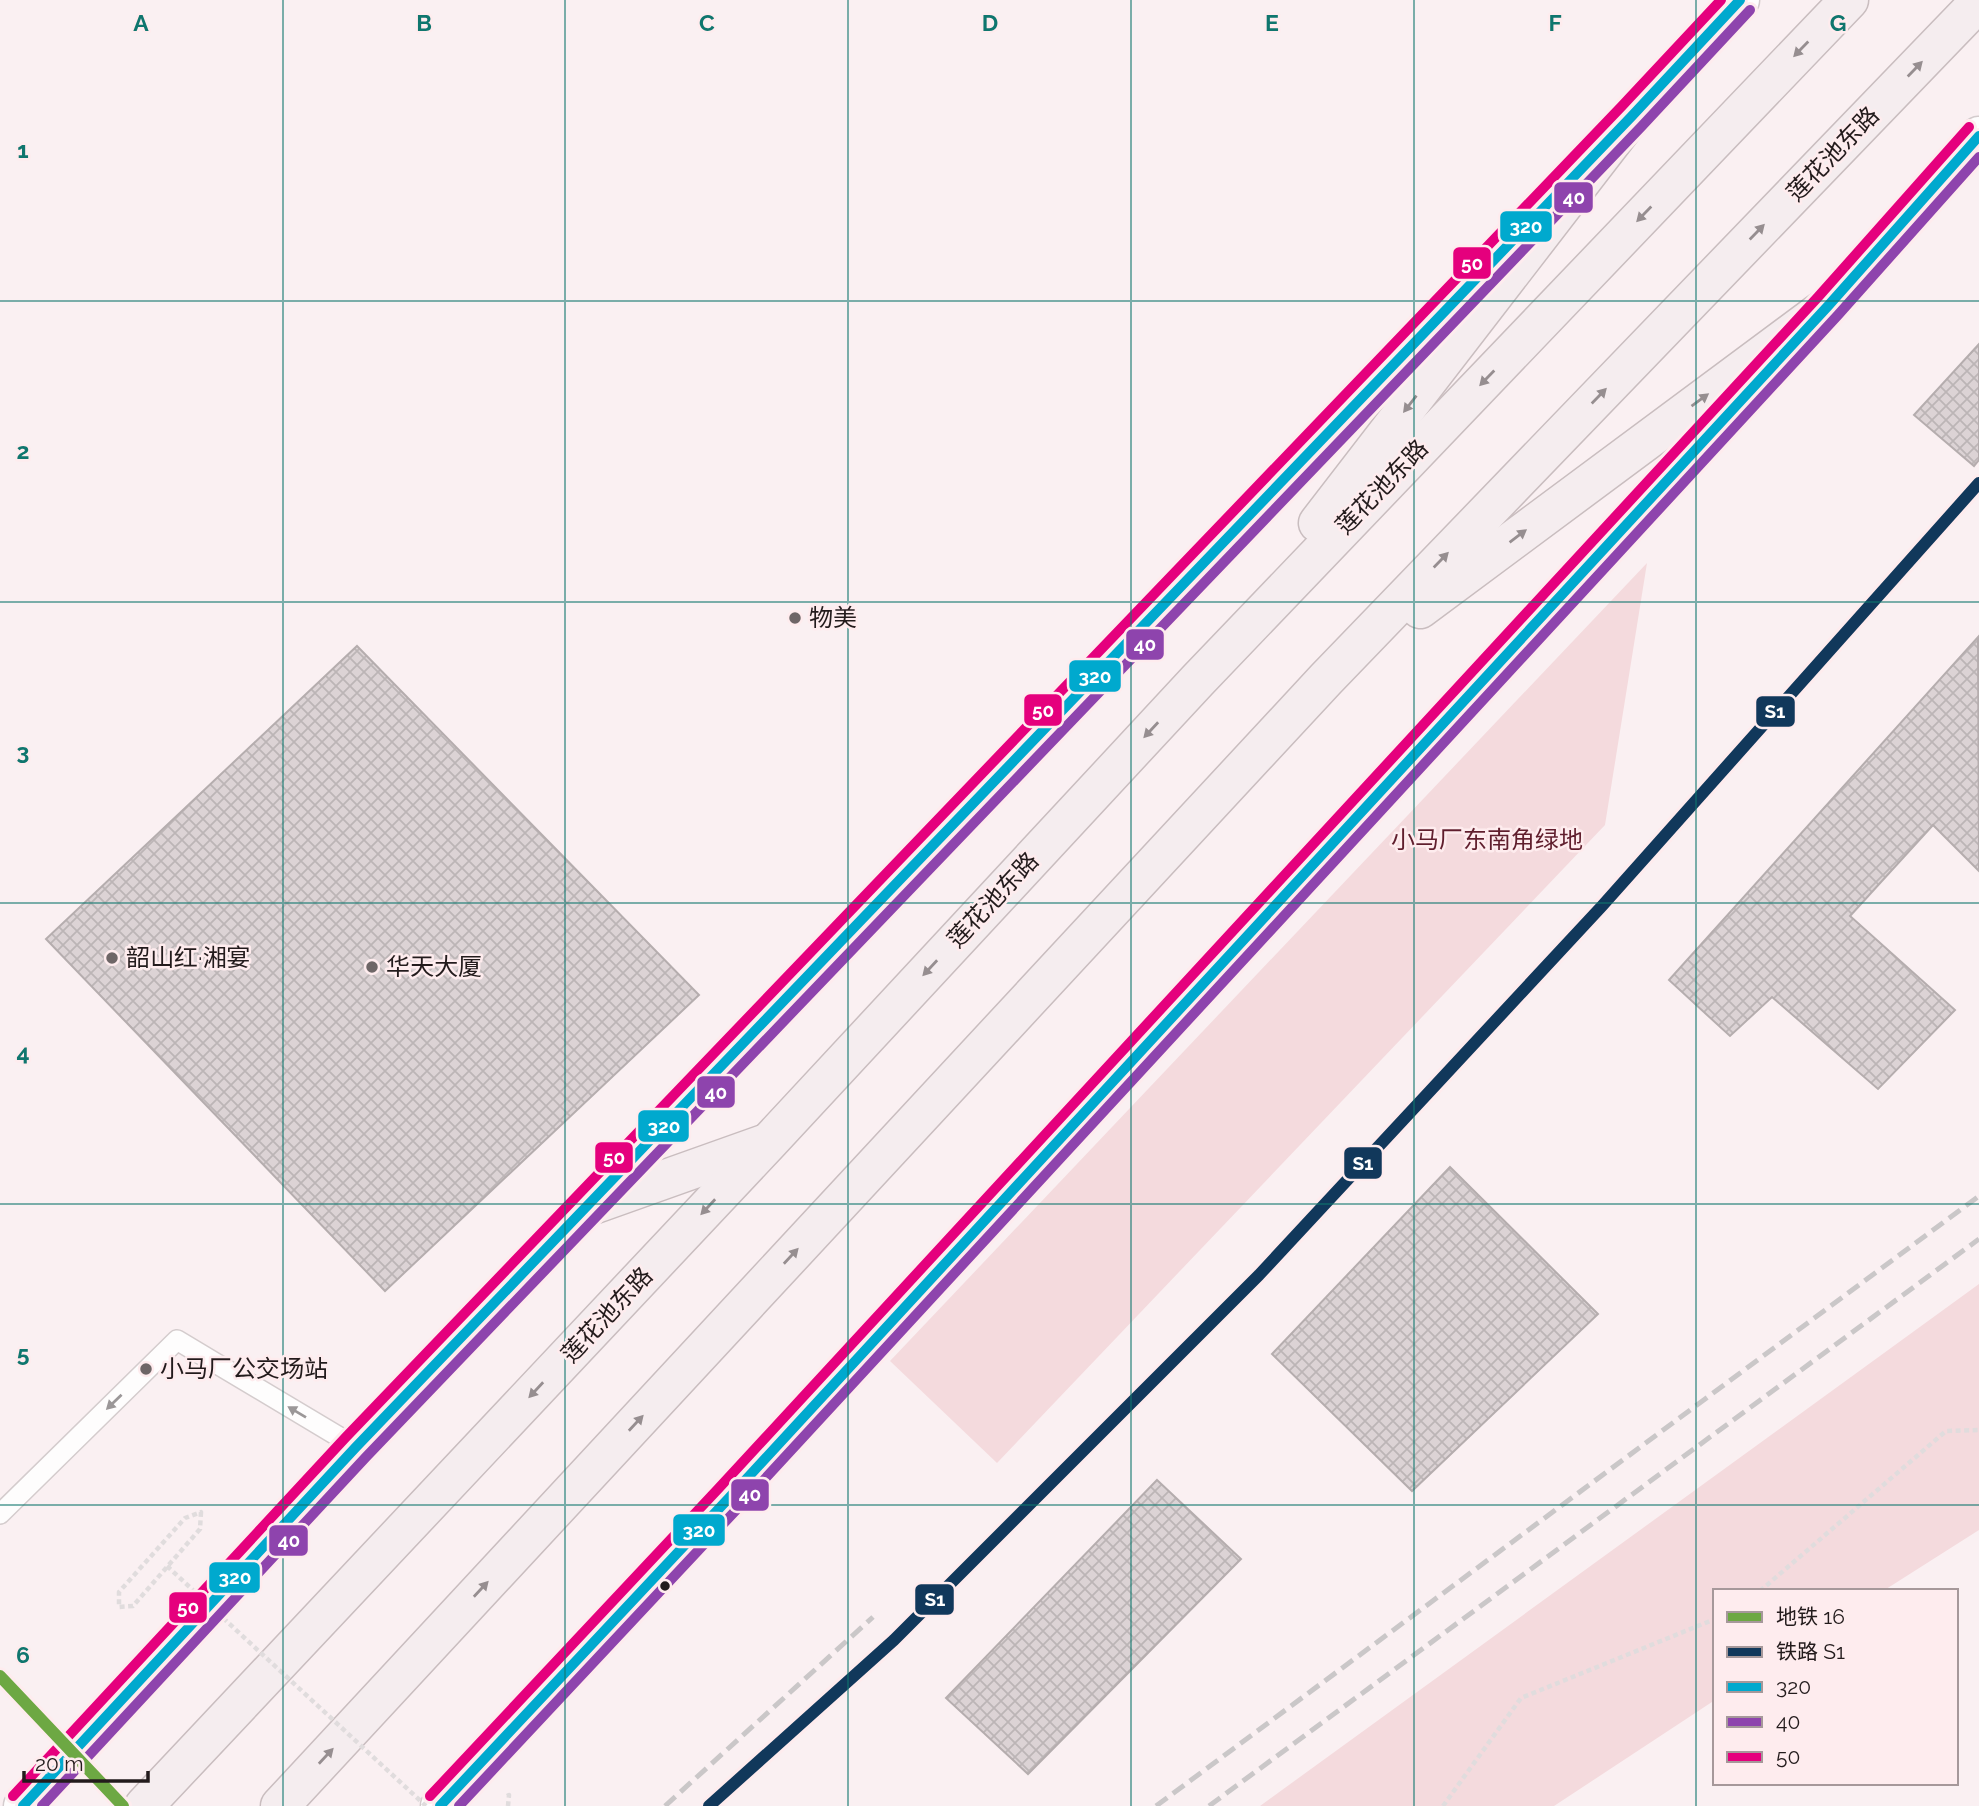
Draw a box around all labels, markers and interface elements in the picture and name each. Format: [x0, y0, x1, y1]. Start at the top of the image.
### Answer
text: A [133, 9, 149, 36]
text: B [416, 9, 432, 36]
text: C [699, 9, 715, 36]
text: D [982, 9, 998, 36]
text: E [1265, 9, 1279, 36]
text: F [1548, 9, 1562, 36]
text: G [1830, 9, 1846, 36]
one-way arrow [1794, 40, 1810, 57]
one-way arrow [1907, 60, 1924, 77]
street label: 莲花池东路 [1781, 100, 1885, 207]
text: 1 [17, 136, 29, 163]
line badge: 40 [1553, 181, 1594, 214]
text: 40 [1563, 186, 1585, 208]
one-way arrow [1636, 205, 1653, 222]
line badge: 320 [1499, 210, 1553, 243]
text: 320 [1510, 215, 1542, 237]
one-way arrow [1749, 224, 1766, 241]
line badge: 50 [1452, 246, 1492, 280]
text: 50 [1461, 252, 1483, 274]
one-way arrow [1479, 369, 1495, 386]
one-way arrow [1591, 388, 1607, 405]
one-way arrow [1691, 393, 1710, 407]
one-way arrow [1403, 395, 1417, 413]
street label: 莲花池东路 [1330, 433, 1434, 540]
text: 2 [17, 437, 29, 464]
one-way arrow [1509, 529, 1527, 543]
one-way arrow [1433, 552, 1449, 569]
place label: 物美 [809, 603, 857, 632]
marker: 物美 [787, 610, 803, 626]
line badge: 40 [1125, 628, 1165, 661]
text: 40 [1134, 633, 1156, 655]
line badge: 320 [1068, 659, 1122, 693]
text: 320 [1079, 665, 1111, 687]
line badge: 50 [1023, 693, 1063, 727]
line badge: S1 [1755, 695, 1796, 728]
text: 50 [1032, 699, 1054, 721]
text: S1 [1764, 700, 1786, 722]
one-way arrow [1144, 721, 1160, 738]
text: 3 [17, 738, 29, 765]
park label: 小马厂东南角绿地 [1391, 825, 1583, 854]
street label: 莲花池东路 [941, 846, 1044, 953]
place label: 韶山红·湘宴 [126, 943, 251, 972]
marker: 韶山红·湘宴 [104, 950, 120, 966]
place label: 华天大厦 [386, 952, 482, 981]
marker: 华天大厦 [364, 959, 380, 975]
one-way arrow [923, 959, 939, 976]
text: 4 [16, 1039, 30, 1066]
line badge: 40 [696, 1075, 736, 1109]
text: 40 [705, 1081, 727, 1103]
line badge: 320 [637, 1109, 690, 1143]
text: 320 [648, 1115, 680, 1137]
line badge: 50 [594, 1141, 634, 1174]
text: 50 [603, 1146, 625, 1168]
line badge: S1 [1343, 1146, 1383, 1180]
text: S1 [1352, 1152, 1374, 1174]
one-way arrow [701, 1198, 717, 1215]
one-way arrow [782, 1248, 798, 1265]
street label: 莲花池东路 [555, 1261, 658, 1368]
text: 5 [17, 1340, 30, 1367]
place label: 小马厂公交场站 [160, 1354, 328, 1383]
marker: 小马厂公交场站 [138, 1361, 154, 1377]
one-way arrow [528, 1381, 544, 1398]
one-way arrow [106, 1393, 123, 1410]
one-way arrow [288, 1406, 307, 1418]
one-way arrow [627, 1415, 643, 1432]
line badge: 40 [730, 1478, 770, 1512]
text: 40 [739, 1483, 761, 1505]
line badge: 320 [672, 1513, 726, 1547]
text: 320 [683, 1519, 715, 1541]
line badge: 40 [268, 1524, 309, 1557]
text: 40 [278, 1529, 300, 1551]
line badge: 320 [208, 1561, 261, 1594]
text: 320 [219, 1566, 251, 1588]
unlabelled marker [658, 1579, 672, 1593]
one-way arrow [473, 1580, 489, 1598]
line badge: S1 [914, 1583, 955, 1616]
text: S1 [924, 1588, 946, 1610]
legend [1713, 1589, 1958, 1785]
line badge: 50 [168, 1591, 208, 1624]
text: 50 [177, 1596, 199, 1618]
text: 地铁 16 [1776, 1604, 1845, 1629]
text: 铁路 S1 [1776, 1639, 1845, 1664]
text: 6 [16, 1641, 30, 1668]
text: 320 [1776, 1674, 1811, 1699]
text: 40 [1776, 1709, 1800, 1734]
scale bar [24, 1740, 149, 1784]
text: 50 [1776, 1744, 1800, 1769]
one-way arrow [318, 1747, 334, 1765]
text: 20 m [35, 1751, 83, 1776]

